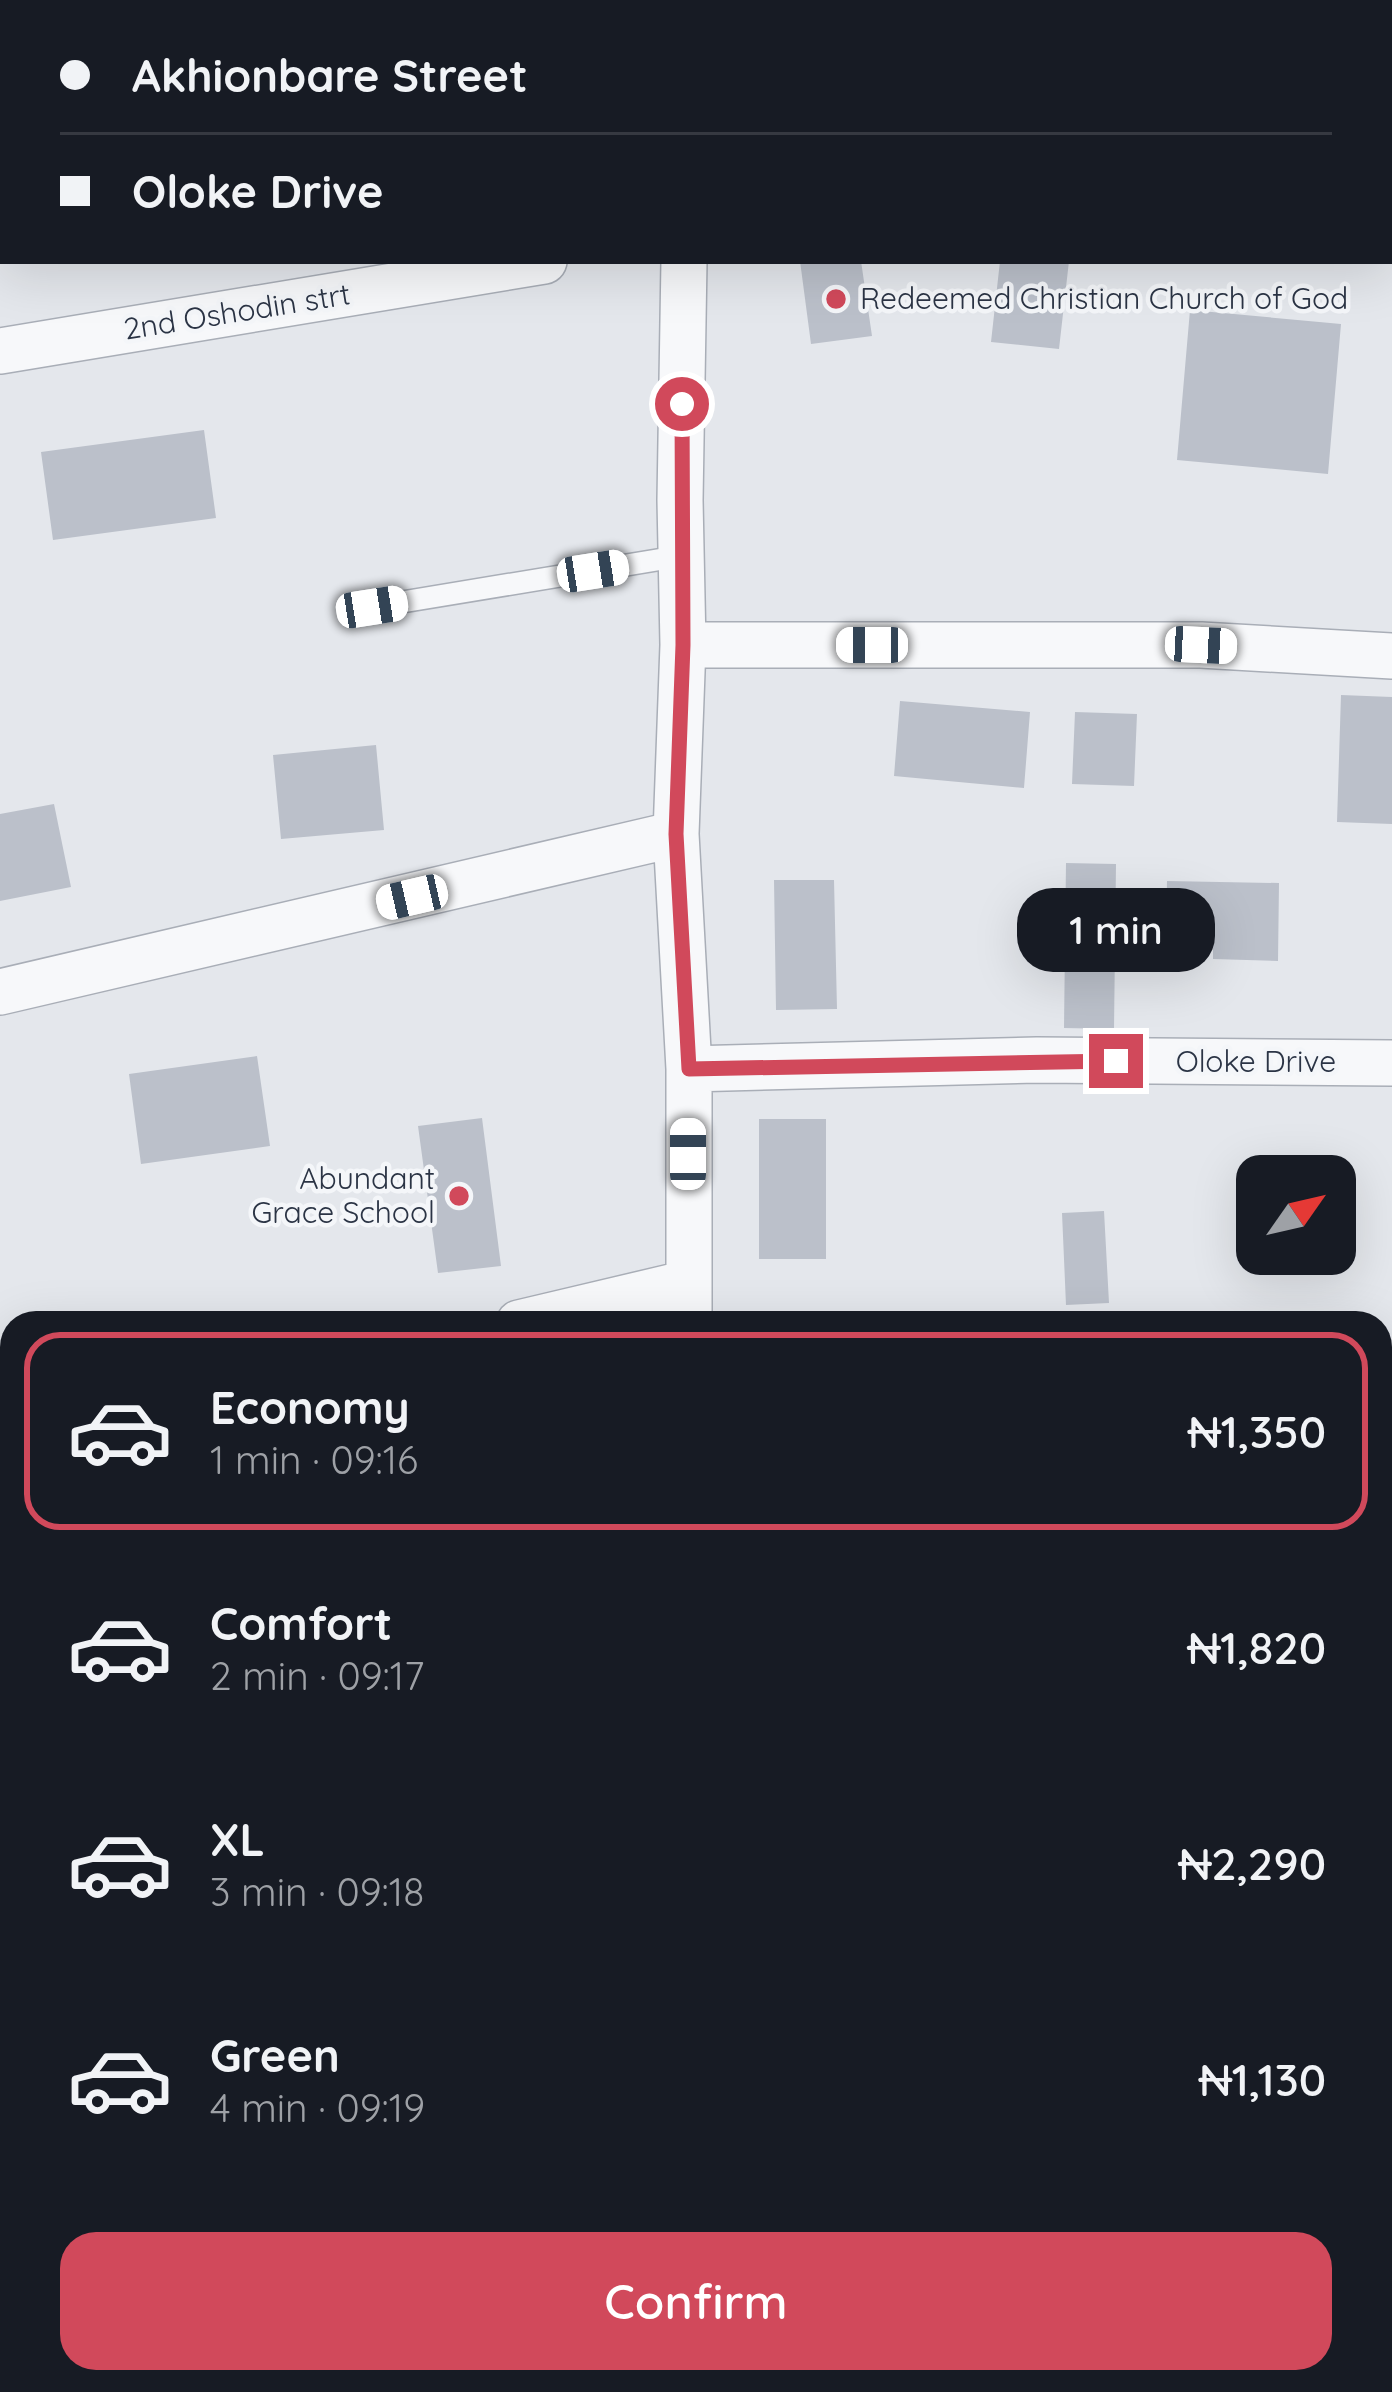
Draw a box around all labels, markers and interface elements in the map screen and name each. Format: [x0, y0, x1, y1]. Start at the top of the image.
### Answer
text: Akhionbare Street [132, 47, 528, 103]
text: Oloke Drive [132, 163, 384, 219]
street label: 2nd Oshodin strt [121, 274, 353, 348]
place label: Redeemed Christian Church of God [860, 279, 1348, 317]
marker: Redeemed Christian Church of God [823, 286, 849, 312]
route start [655, 377, 709, 431]
car [555, 548, 631, 594]
car [334, 584, 410, 630]
car [1164, 625, 1238, 665]
car [836, 627, 908, 663]
car [373, 871, 451, 923]
callout: 1 min [1017, 887, 1215, 971]
text: 1 min [1069, 905, 1163, 954]
route end [1089, 1034, 1143, 1088]
street label: Oloke Drive [1176, 1042, 1336, 1080]
car [670, 1118, 706, 1190]
north arrow [1236, 1155, 1356, 1275]
map controls [1236, 1155, 1356, 1275]
place label: Abundant Grace School [252, 1159, 435, 1231]
marker: Abundant Grace School [446, 1183, 472, 1209]
icon: car [66, 1377, 174, 1485]
text: Economy [210, 1379, 410, 1435]
text: ₦1,350 [1188, 1403, 1326, 1459]
text: 1 min · 09:16 [210, 1435, 418, 1484]
icon: car [66, 1593, 174, 1701]
text: Comfort [210, 1595, 392, 1651]
text: ₦1,820 [1187, 1619, 1326, 1675]
text: 2 min · 09:17 [210, 1651, 424, 1700]
icon: car [66, 1809, 174, 1917]
text: XL [210, 1811, 265, 1867]
text: ₦2,290 [1178, 1835, 1326, 1891]
text: 3 min · 09:18 [210, 1867, 424, 1916]
icon: car [66, 2025, 174, 2133]
text: Green [210, 2027, 340, 2083]
text: ₦1,130 [1199, 2051, 1326, 2107]
text: 4 min · 09:19 [210, 2083, 425, 2132]
button: Confirm [60, 2232, 1332, 2370]

